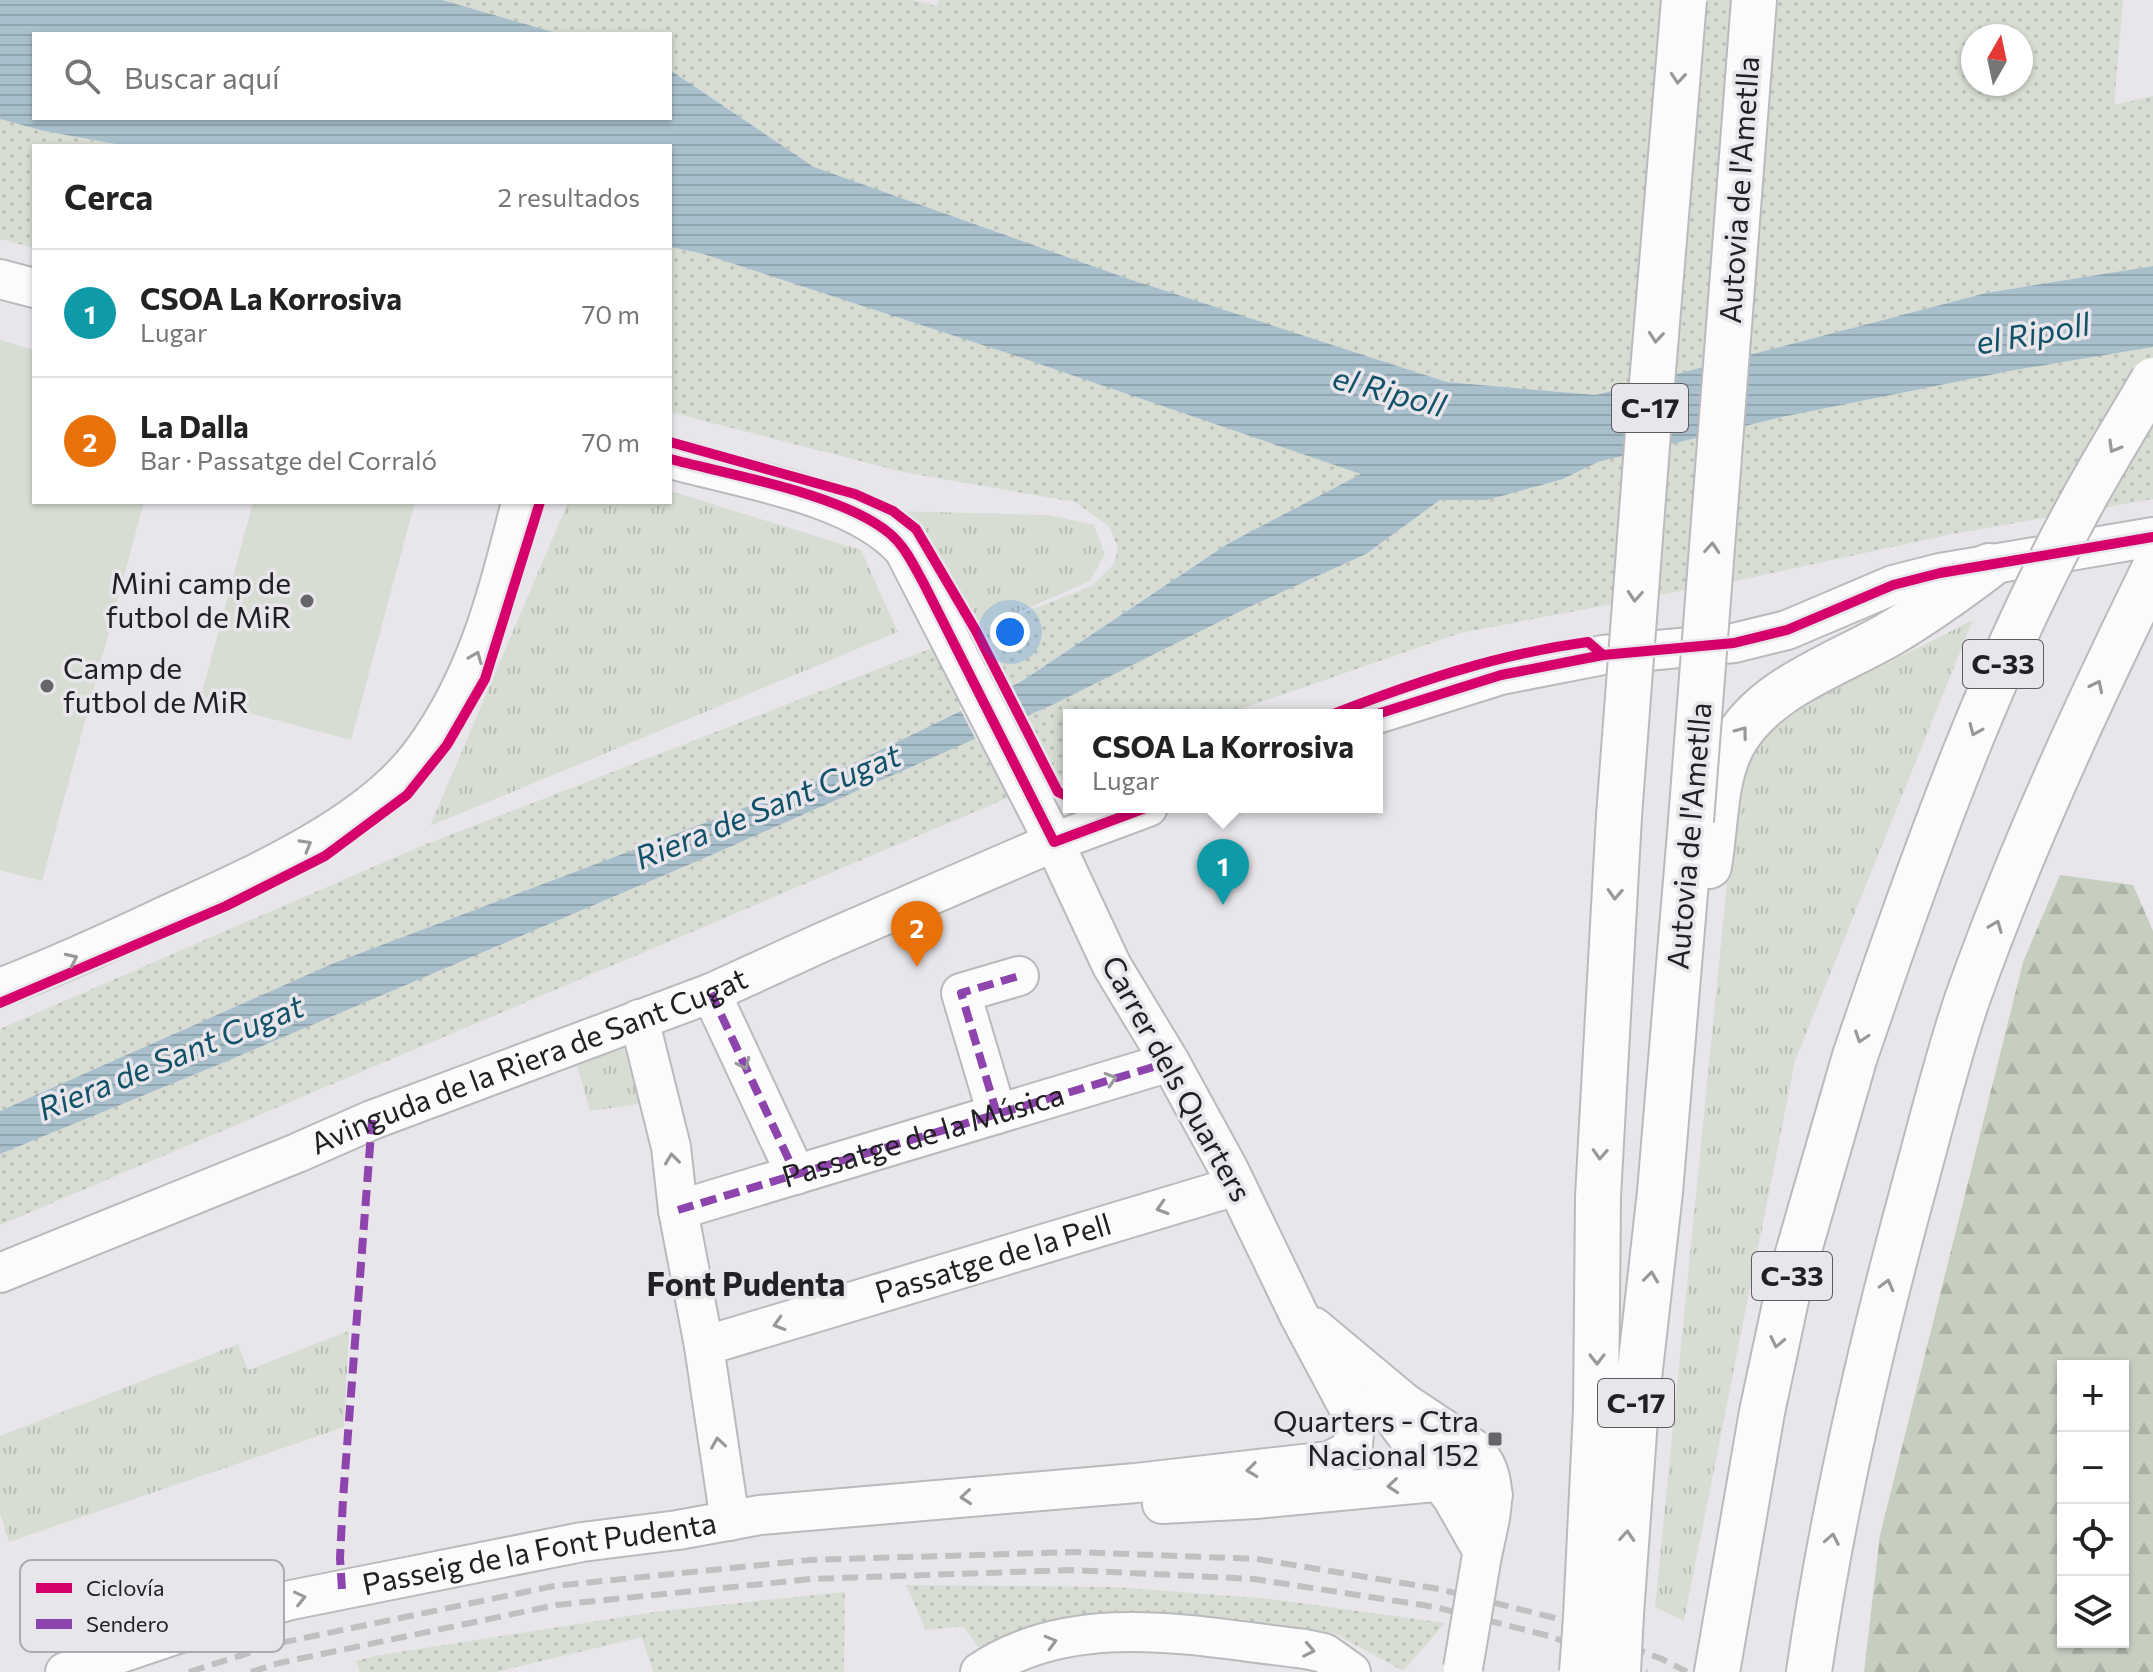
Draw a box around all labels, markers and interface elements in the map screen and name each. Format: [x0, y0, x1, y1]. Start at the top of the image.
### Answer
north arrow [1961, 24, 2033, 96]
search box [32, 32, 672, 120]
icon: search [60, 54, 104, 98]
street label: Autovia de l'Ametlla [1710, 55, 1765, 325]
text: Buscar aquí [124, 58, 280, 95]
one-way arrow [1669, 72, 1686, 85]
text: Cerca [64, 175, 153, 217]
text: 2 resultados [498, 181, 640, 212]
text: CSOA La Korrosiva [140, 279, 402, 316]
text: 1 [84, 298, 96, 329]
text: 70 m [582, 298, 640, 329]
water label: el Ripoll [1972, 302, 2094, 362]
text: Lugar [140, 316, 207, 347]
one-way arrow [1647, 331, 1664, 344]
water label: el Ripoll [1329, 356, 1451, 425]
road number: C-17 [1612, 384, 1688, 432]
text: La Dalla [140, 407, 249, 444]
text: 2 [83, 426, 97, 457]
text: 70 m [582, 426, 640, 457]
one-way arrow [2108, 438, 2124, 453]
text: Bar · Passatge del Corraló [140, 444, 437, 475]
one-way arrow [1703, 541, 1720, 554]
place label: Mini camp de futbol de MiR [106, 563, 291, 634]
one-way arrow [1627, 590, 1644, 603]
marker: Mini camp de futbol de MiR [298, 592, 316, 610]
your location [990, 612, 1030, 652]
road number: C-33 [1963, 640, 2043, 688]
place label: Camp de futbol de MiR [63, 648, 248, 719]
one-way arrow [466, 651, 483, 665]
marker: Camp de futbol de MiR [38, 677, 56, 695]
one-way arrow [2087, 680, 2103, 695]
street label: Autovia de l'Ametlla [1657, 701, 1718, 971]
popup [1063, 709, 1383, 813]
one-way arrow [1968, 722, 1984, 737]
one-way arrow [1732, 726, 1747, 741]
text: CSOA La Korrosiva [1092, 727, 1354, 764]
water label: Riera de Sant Cugat [628, 733, 907, 877]
text: Lugar [1092, 764, 1159, 795]
one-way arrow [297, 839, 312, 855]
pin: 1 [1197, 839, 1249, 905]
one-way arrow [1606, 888, 1623, 901]
pin: 2 [891, 901, 943, 967]
one-way arrow [1986, 919, 2003, 933]
street label: Carrer dels Quarters [1095, 948, 1261, 1207]
one-way arrow [64, 952, 79, 968]
street label: Avinguda de la Riera de Sant Cugat [304, 958, 753, 1161]
water label: Riera de Sant Cugat [31, 984, 310, 1128]
one-way arrow [1855, 1029, 1871, 1043]
one-way arrow [734, 1056, 750, 1070]
one-way arrow [1104, 1072, 1117, 1088]
street label: Passatge de la Música [777, 1074, 1068, 1194]
one-way arrow [1592, 1148, 1609, 1161]
one-way arrow [664, 1152, 681, 1166]
one-way arrow [1155, 1199, 1169, 1215]
street label: Passatge de la Pell [870, 1204, 1115, 1310]
road number: C-33 [1752, 1252, 1832, 1300]
district label: Font Pudenta [647, 1263, 845, 1303]
one-way arrow [1642, 1270, 1659, 1283]
one-way arrow [1877, 1278, 1894, 1292]
one-way arrow [772, 1315, 786, 1331]
one-way arrow [1769, 1334, 1786, 1348]
one-way arrow [1588, 1353, 1606, 1366]
map controls [2057, 1360, 2129, 1648]
button: + [2057, 1360, 2129, 1432]
road number: C-17 [1598, 1379, 1674, 1427]
place label: Quarters - Ctra Nacional 152 [1273, 1401, 1479, 1472]
marker: Quarters - Ctra Nacional 152 [1486, 1430, 1504, 1448]
button: − [2057, 1432, 2129, 1504]
one-way arrow [711, 1437, 728, 1450]
one-way arrow [1246, 1461, 1259, 1478]
one-way arrow [1386, 1478, 1399, 1495]
one-way arrow [959, 1488, 972, 1505]
street label: Passeig de la Font Pudenta [359, 1502, 719, 1601]
button: locate [2057, 1504, 2129, 1576]
one-way arrow [1618, 1529, 1635, 1542]
one-way arrow [1823, 1533, 1840, 1546]
legend [20, 1560, 284, 1652]
text: Ciclovía [86, 1574, 164, 1601]
button: layers [2057, 1576, 2129, 1648]
one-way arrow [292, 1590, 306, 1607]
text: Sendero [86, 1610, 169, 1637]
one-way arrow [1044, 1635, 1058, 1651]
one-way arrow [1302, 1641, 1316, 1658]

